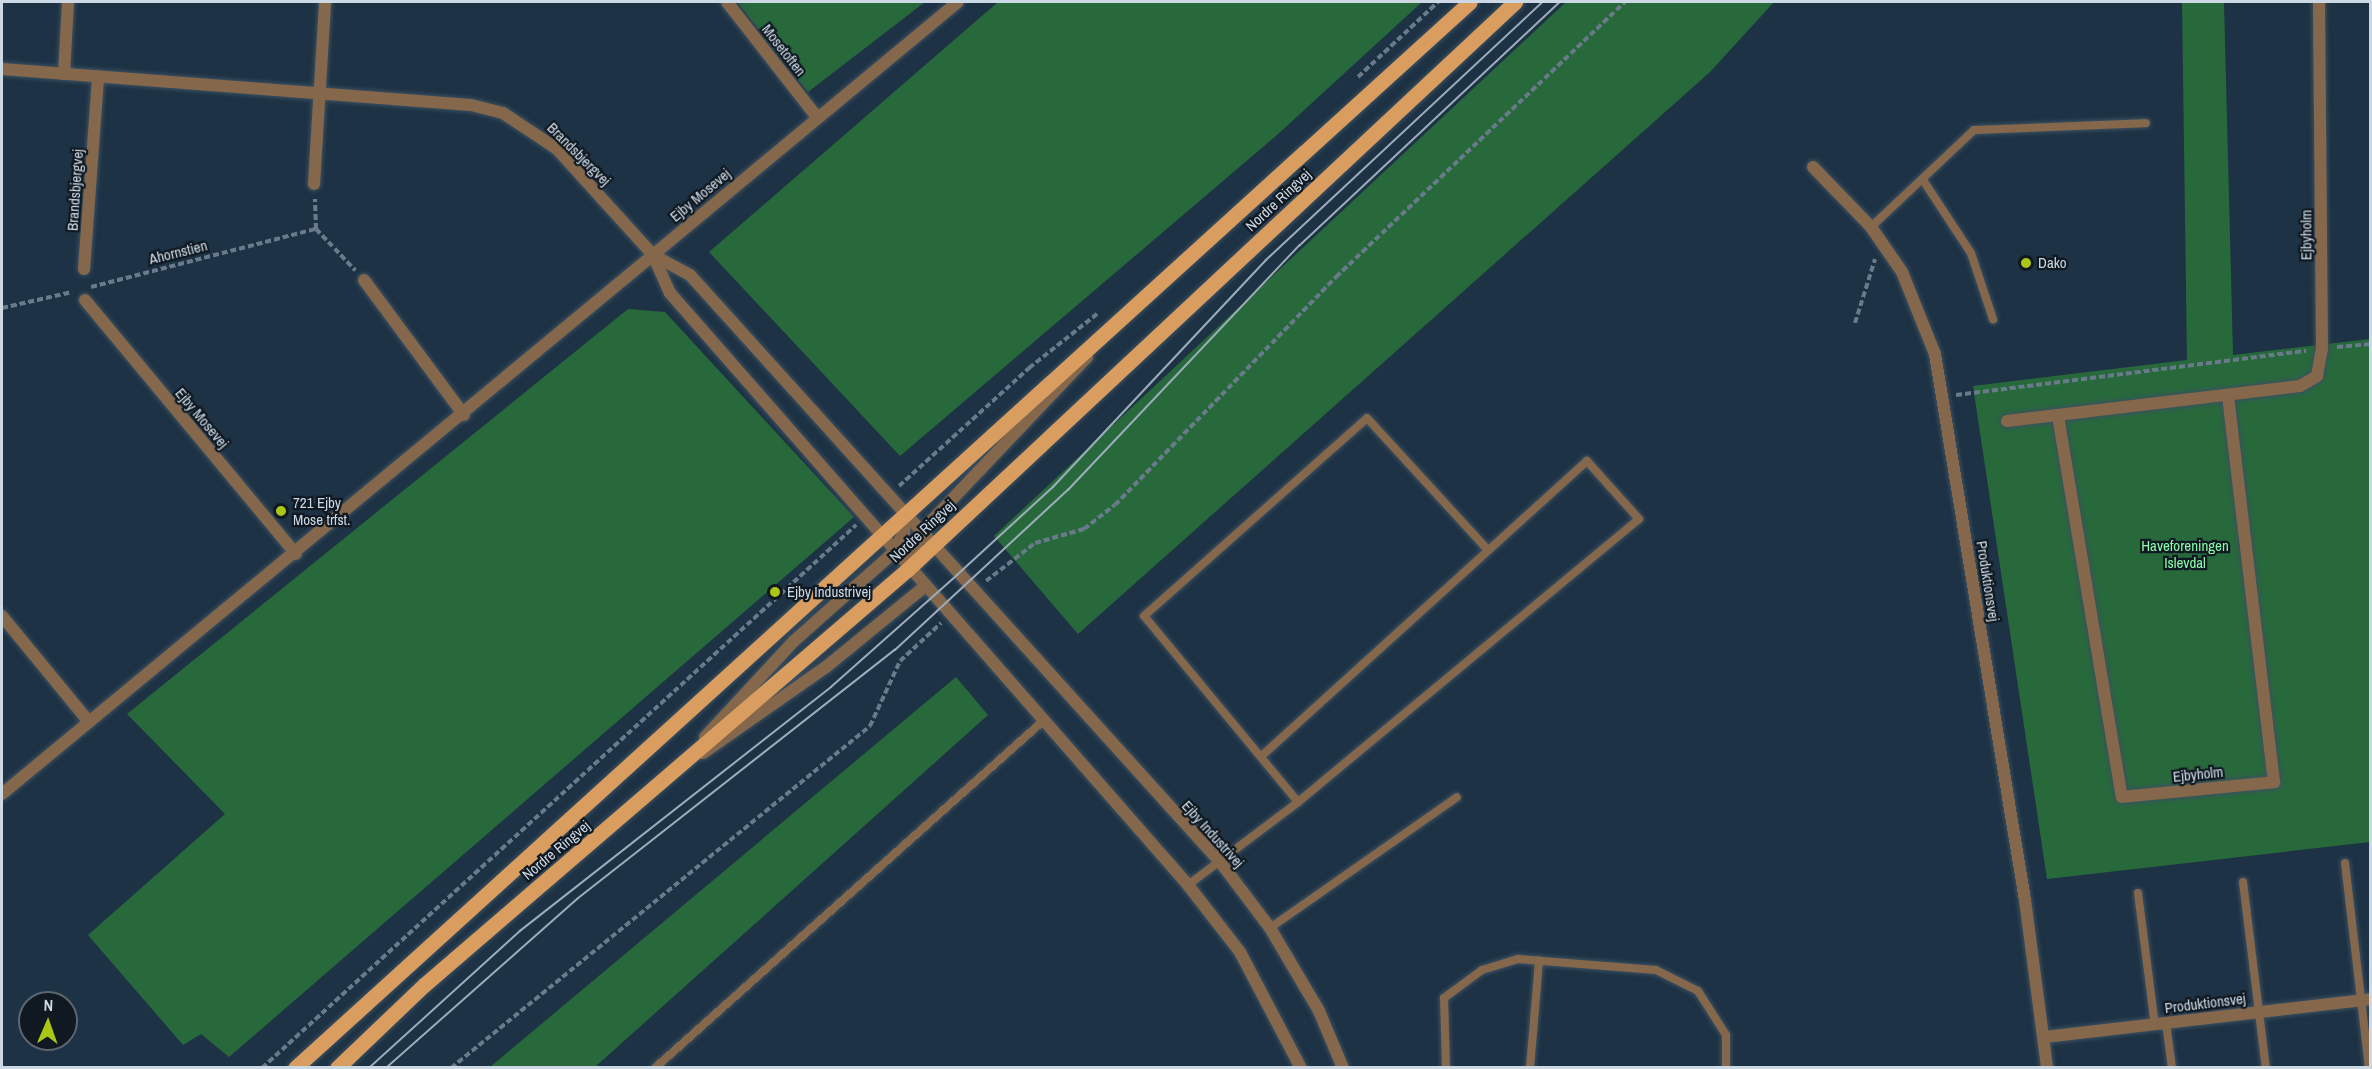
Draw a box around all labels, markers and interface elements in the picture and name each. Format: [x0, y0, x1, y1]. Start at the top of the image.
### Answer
street label: Mosetoften [758, 20, 810, 80]
street label: Brandsbjergvej [544, 119, 614, 189]
street label: Brandsbjergvej [63, 148, 87, 232]
street label: Ejby Mosevej [666, 165, 734, 225]
street label: Nordre Ringvej [1242, 165, 1314, 235]
street label: Ejbyholm [2297, 210, 2315, 260]
street label: Ahornstien [147, 236, 209, 268]
place label: Dako [2038, 254, 2067, 272]
marker: Dako [2019, 256, 2033, 270]
street label: Ejby Mosevej [172, 384, 232, 452]
place label: 721 Ejby Mose trfst. [293, 493, 350, 528]
street label: Nordre Ringvej [886, 496, 958, 566]
marker: 721 Ejby Mose trfst. [274, 504, 288, 518]
park label: Haveforeningen Islevdal [2141, 536, 2229, 571]
street label: Produktionsvej [1973, 539, 2003, 623]
place label: Ejby Industrivej [787, 583, 871, 601]
marker: Ejby Industrivej [768, 585, 782, 599]
street label: Ejbyholm [2172, 762, 2224, 786]
street label: Ejby Industrivej [1178, 797, 1248, 871]
street label: Nordre Ringvej [519, 817, 593, 883]
street label: Produktionsvej [2164, 989, 2246, 1017]
north arrow [18, 991, 78, 1051]
text: N [43, 994, 54, 1016]

